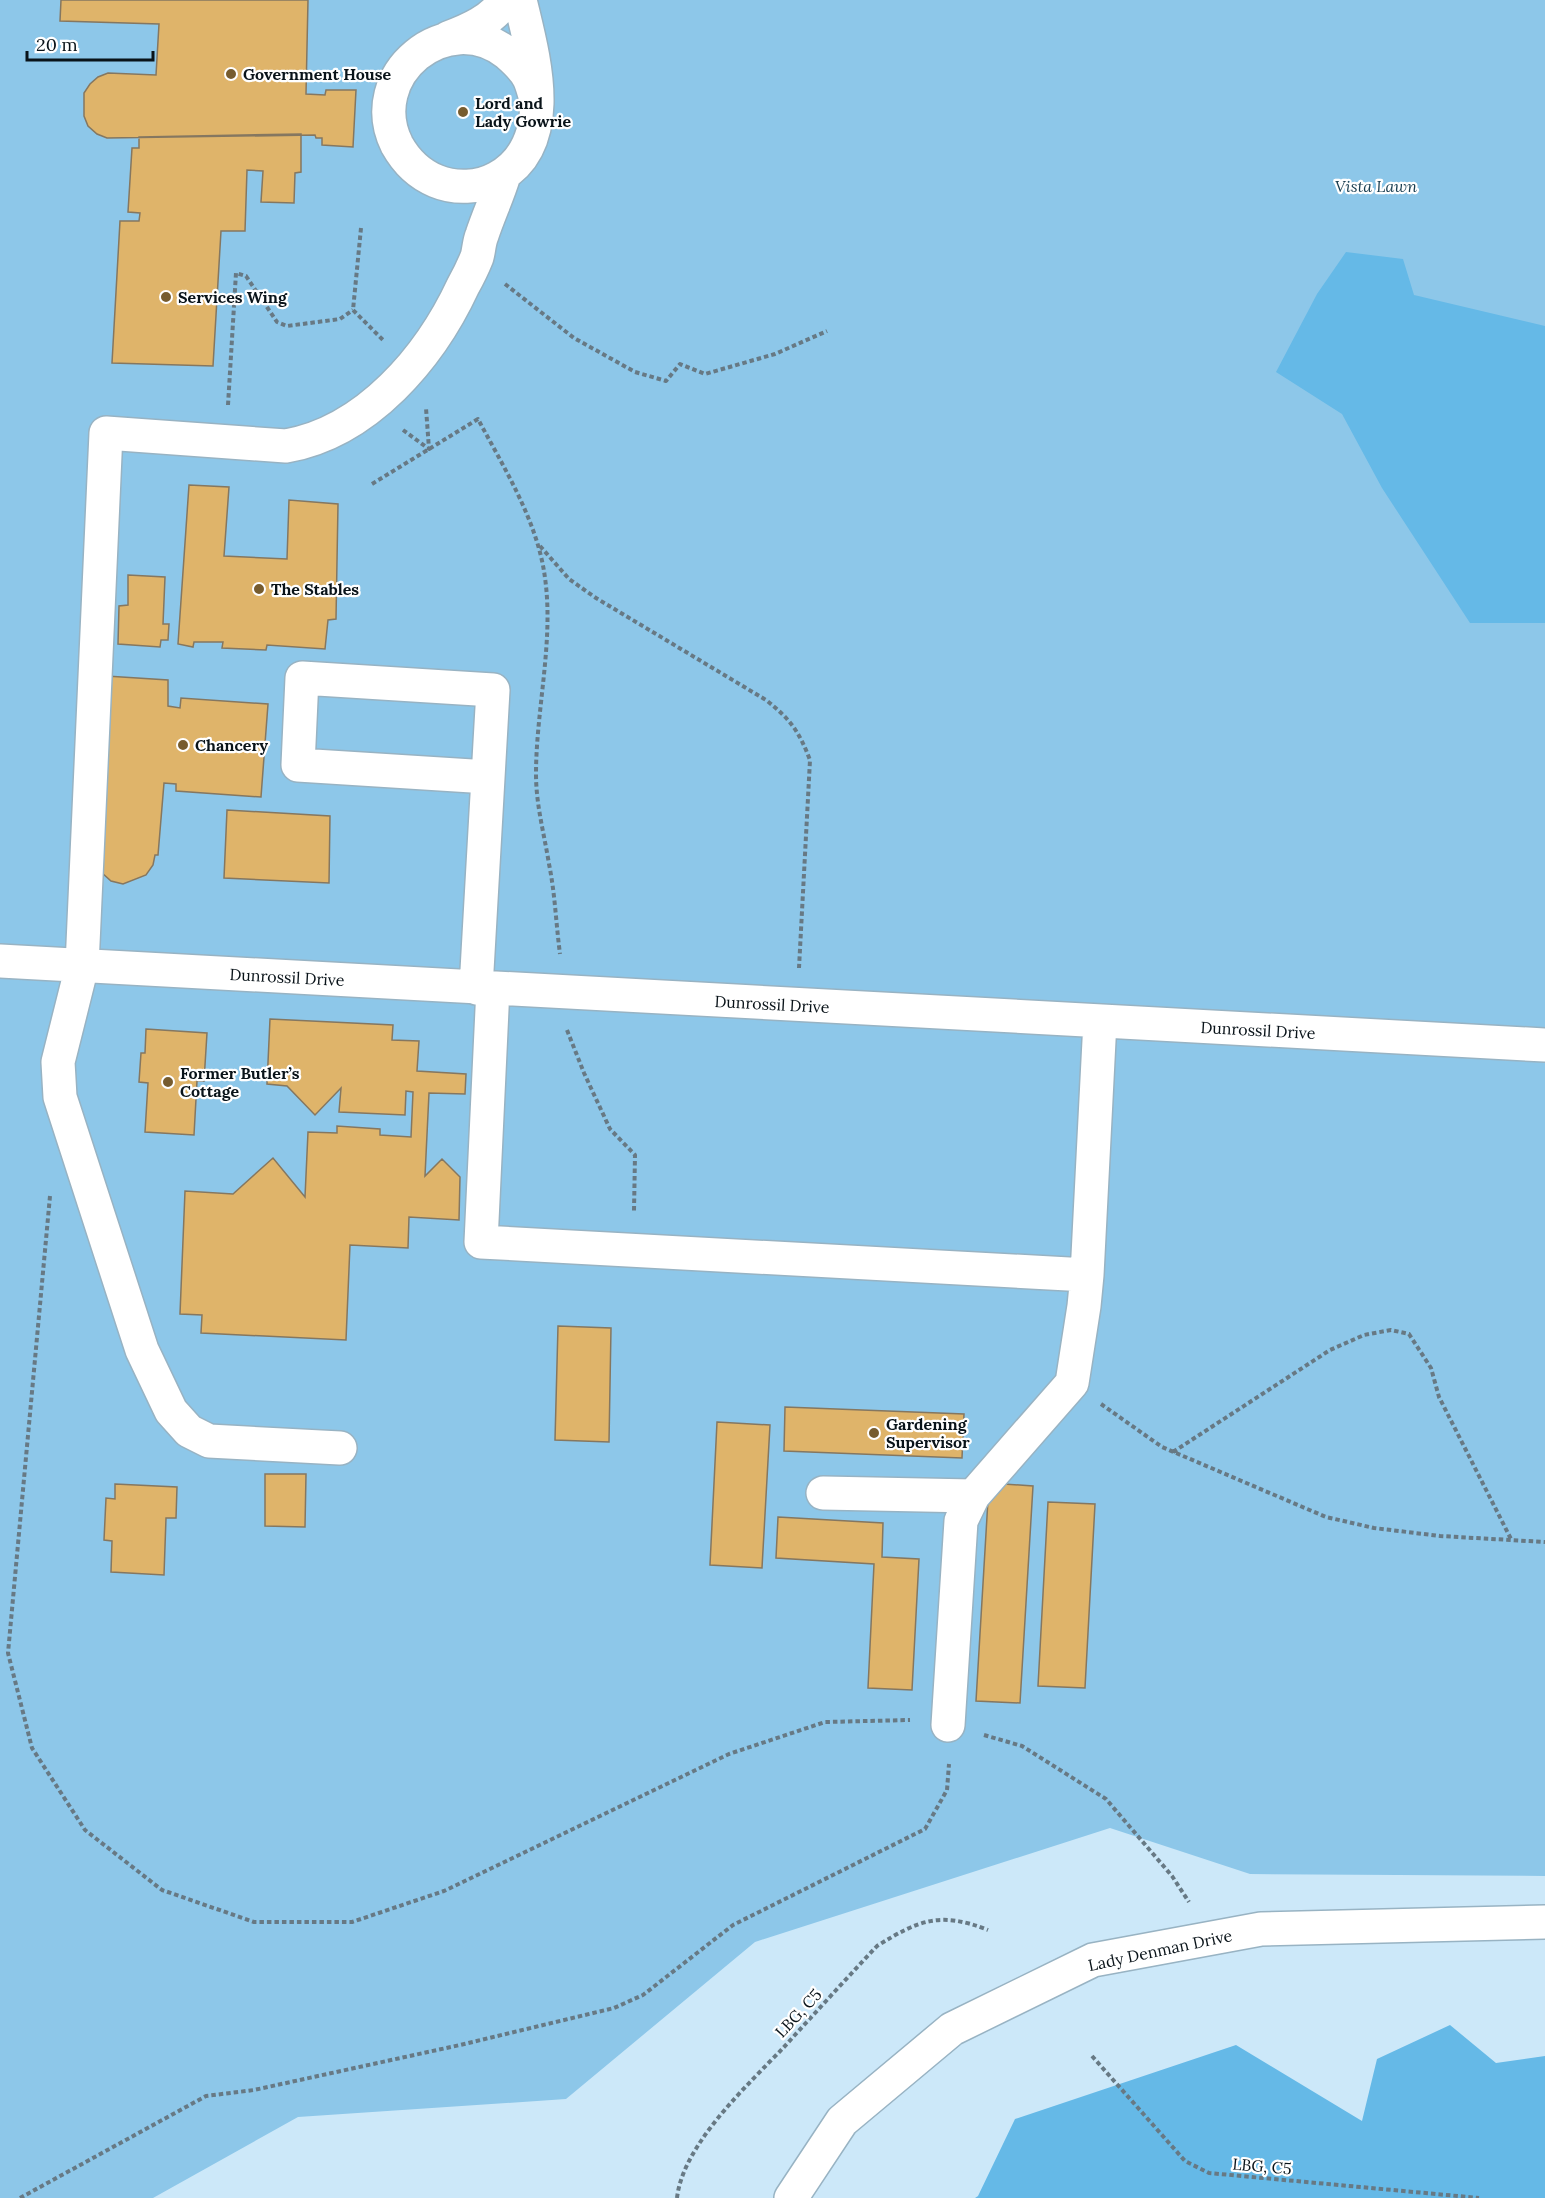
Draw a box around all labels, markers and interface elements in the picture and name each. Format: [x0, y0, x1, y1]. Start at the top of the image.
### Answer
scale bar [27, 24, 153, 62]
text: 20 m [36, 33, 78, 56]
place label: Government House [243, 64, 391, 84]
marker: Government House [224, 67, 238, 81]
place label: Lord and Lady Gowrie [475, 93, 571, 131]
marker: Lord and Lady Gowrie [456, 105, 470, 119]
park label: Vista Lawn [1335, 176, 1417, 196]
place label: Services Wing [178, 287, 288, 307]
marker: Services Wing [159, 290, 173, 304]
place label: The Stables [271, 579, 359, 599]
marker: The Stables [252, 582, 266, 596]
place label: Chancery [195, 735, 268, 755]
marker: Chancery [176, 738, 190, 752]
street label: Dunrossil Drive [229, 964, 345, 990]
street label: Dunrossil Drive [714, 991, 830, 1017]
street label: Dunrossil Drive [1200, 1017, 1316, 1043]
place label: Former Butler’s Cottage [180, 1063, 300, 1101]
marker: Former Butler’s Cottage [161, 1075, 175, 1089]
place label: Gardening Supervisor [886, 1414, 970, 1452]
marker: Gardening Supervisor [867, 1426, 881, 1440]
street label: Lady Denman Drive [1086, 1925, 1234, 1975]
street label: LBG, C5 [770, 1984, 826, 2042]
street label: LBG, C5 [1232, 2153, 1292, 2179]

